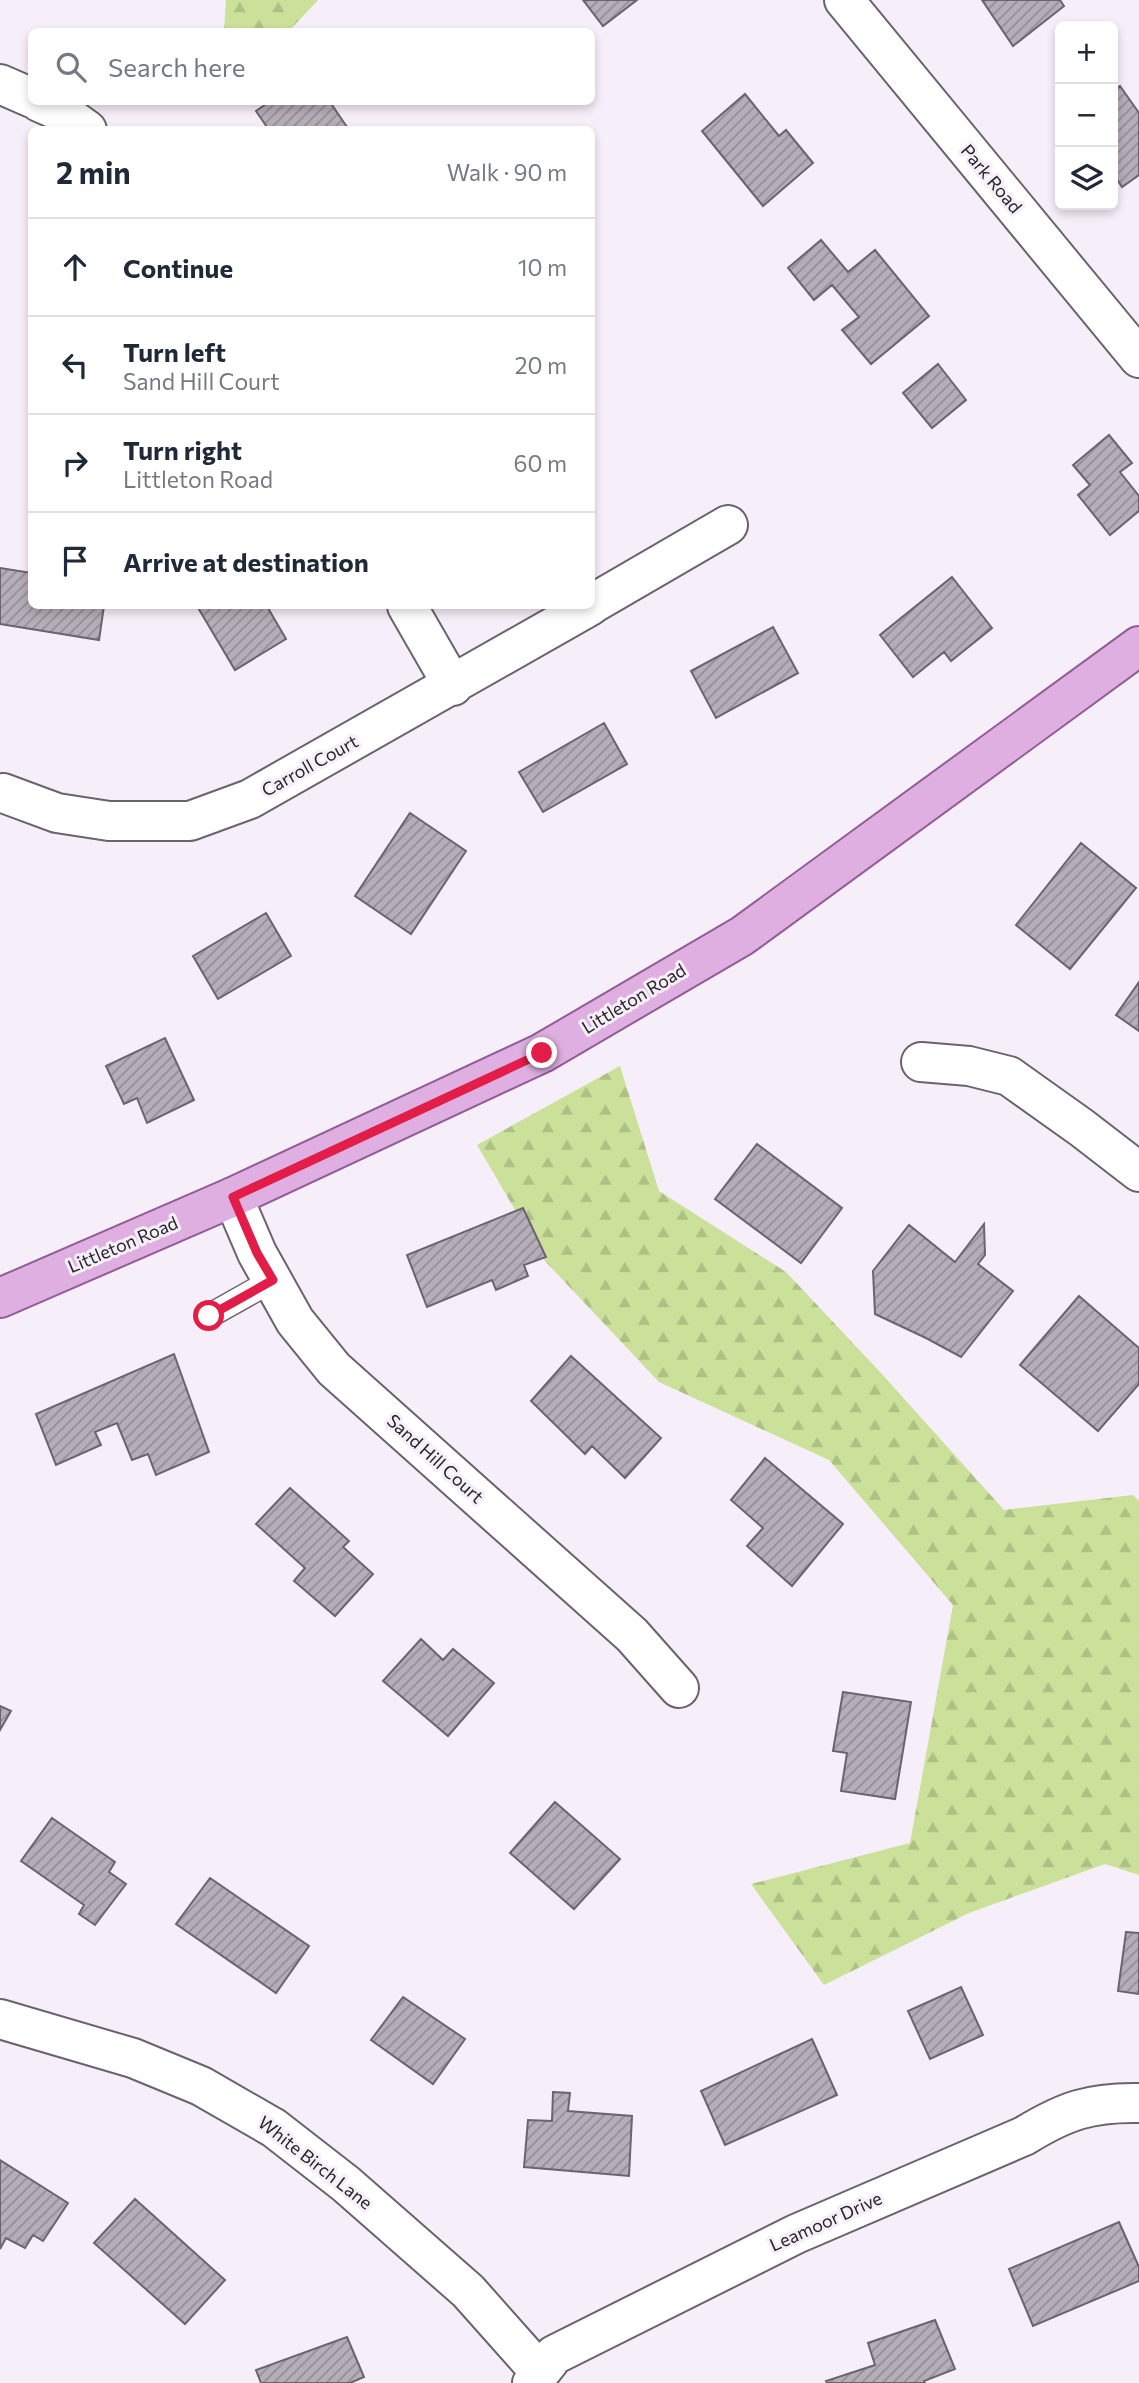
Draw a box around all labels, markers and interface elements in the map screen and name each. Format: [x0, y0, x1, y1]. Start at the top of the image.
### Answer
map controls [1055, 21, 1118, 210]
button: + [1055, 21, 1118, 84]
search box [28, 28, 595, 105]
icon: search [52, 48, 90, 86]
text: Search here [108, 51, 246, 82]
button: − [1055, 84, 1118, 147]
street label: Park Road [957, 139, 1027, 217]
button: layers [1055, 147, 1118, 210]
text: 2 min [56, 153, 131, 190]
text: Walk · 90 m [447, 158, 567, 186]
icon: ahead [56, 248, 94, 286]
text: Continue [123, 252, 233, 283]
text: 10 m [518, 253, 567, 281]
text: Turn left [123, 336, 226, 367]
icon: left [56, 346, 94, 384]
text: 20 m [515, 351, 567, 379]
text: Sand Hill Court [123, 367, 280, 395]
text: Turn right [123, 434, 242, 465]
icon: right [56, 444, 94, 482]
text: 60 m [514, 449, 567, 477]
text: Littleton Road [123, 465, 273, 493]
icon: arrive [56, 542, 94, 580]
text: Arrive at destination [123, 546, 369, 577]
street label: Carroll Court [257, 730, 362, 801]
street label: Littleton Road [577, 958, 689, 1038]
route end [526, 1037, 557, 1068]
street label: Littleton Road [64, 1211, 181, 1277]
route start [193, 1300, 224, 1331]
street label: Sand Hill Court [383, 1409, 489, 1507]
street label: White Birch Lane [254, 2111, 377, 2214]
street label: Leamoor Drive [766, 2187, 885, 2256]

